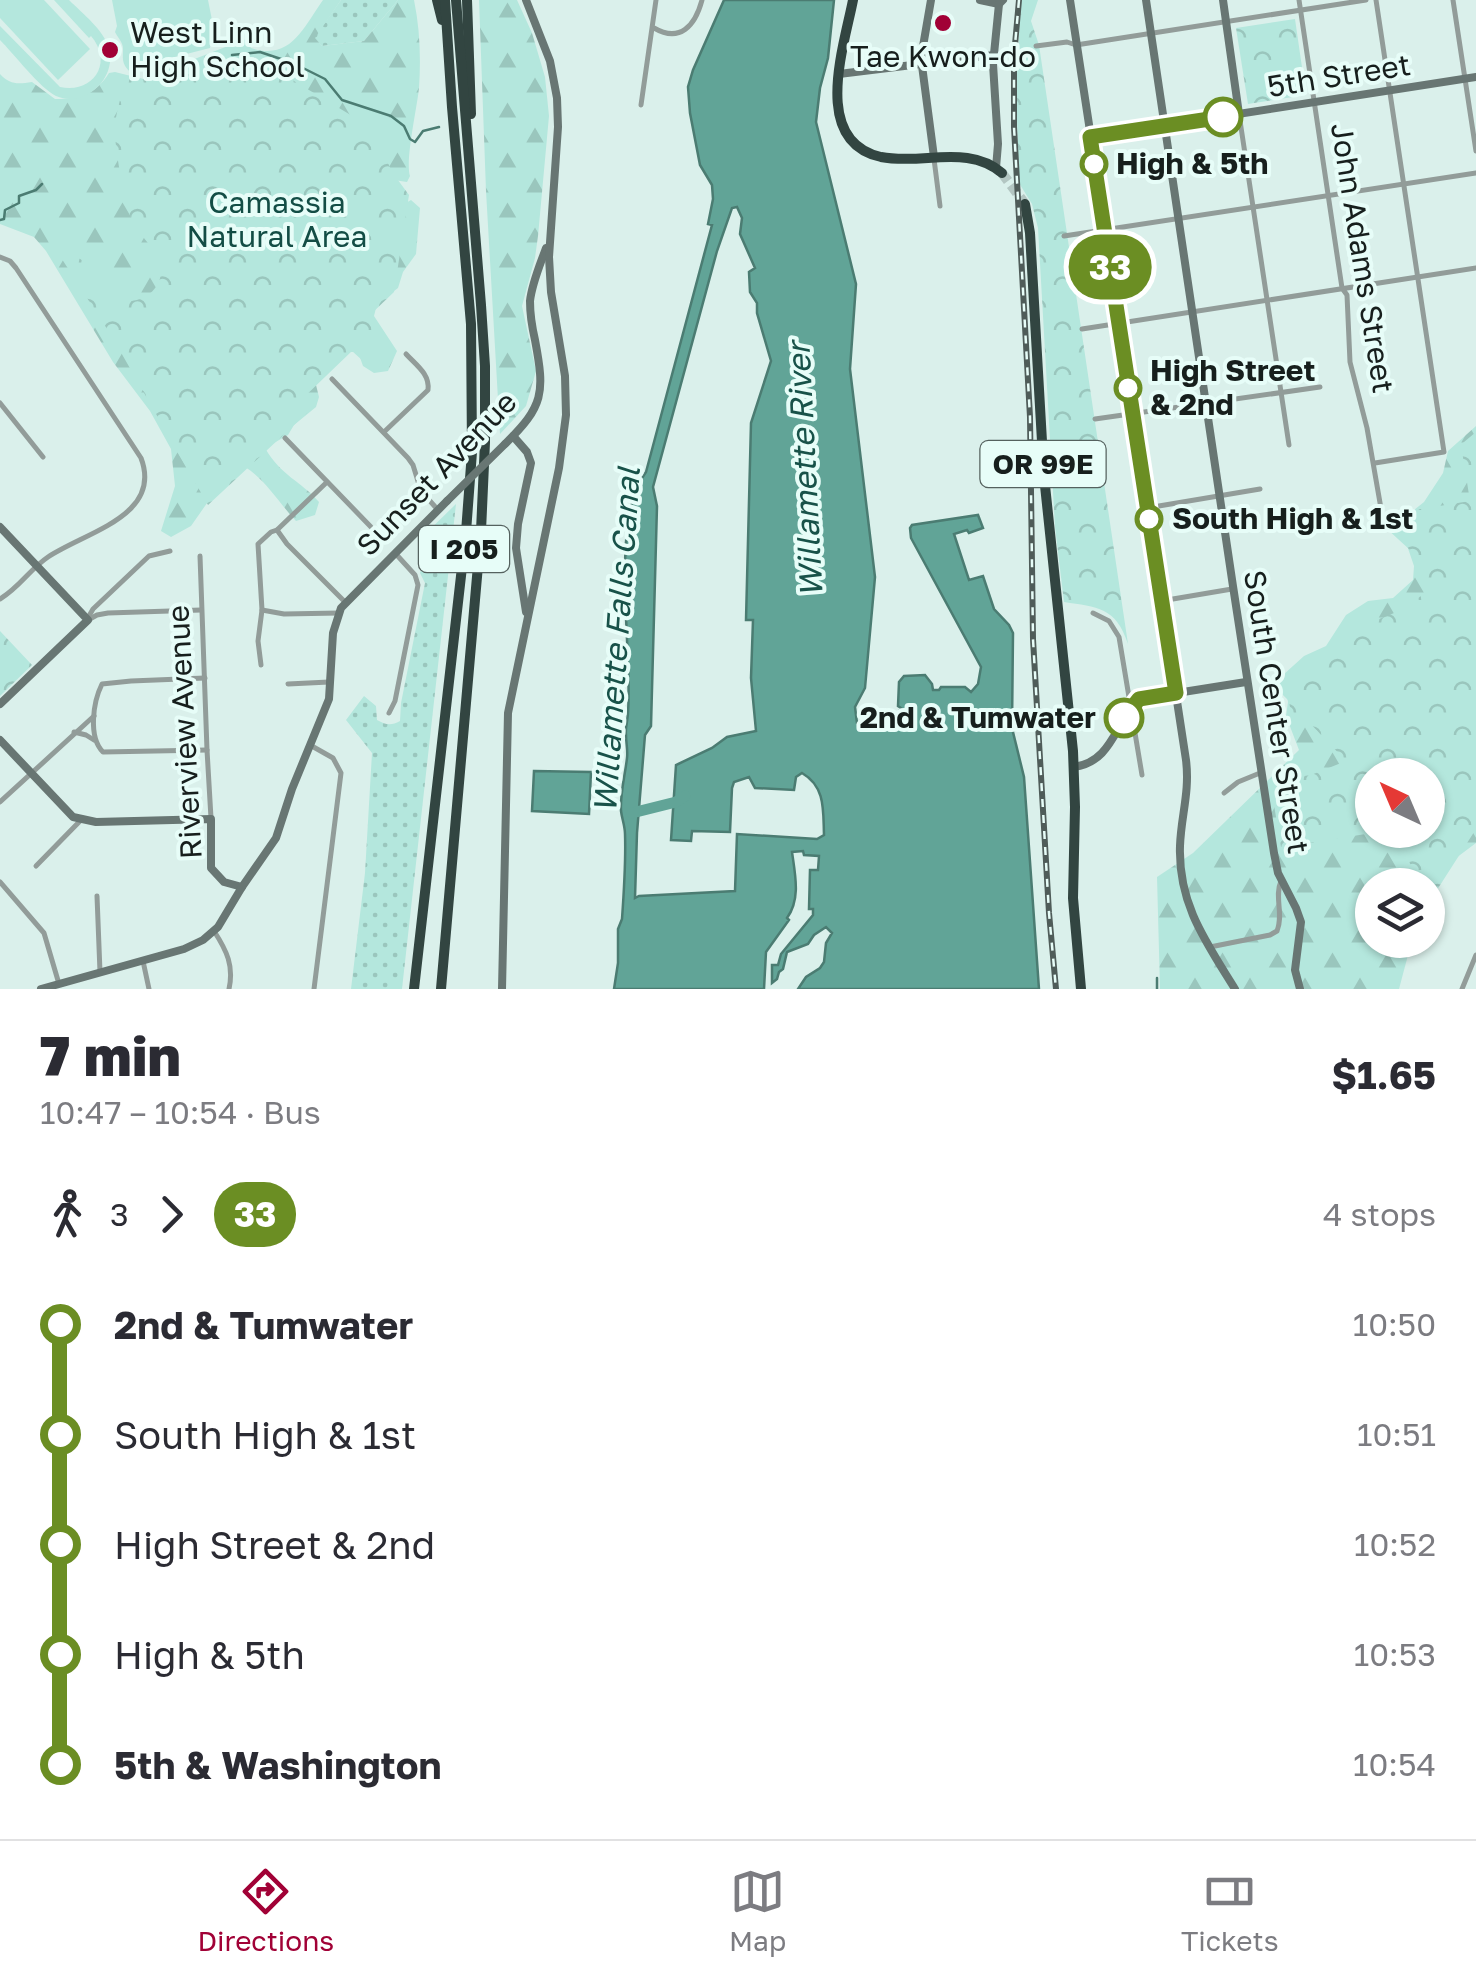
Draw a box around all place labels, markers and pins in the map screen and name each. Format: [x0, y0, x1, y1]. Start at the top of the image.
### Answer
marker: Tae Kwon-do [932, 12, 954, 34]
place label: West Linn High School [130, 14, 305, 84]
place label: Tae Kwon-do [850, 38, 1036, 74]
marker: West Linn High School [99, 39, 121, 61]
unlabelled marker [1204, 98, 1242, 136]
place label: High & 5th [1116, 145, 1268, 181]
marker: High & 5th [1081, 151, 1107, 177]
place label: High Street & 2nd [1150, 352, 1315, 422]
marker: High Street & 2nd [1115, 375, 1141, 401]
place label: South High & 1st [1172, 500, 1414, 536]
marker: South High & 1st [1136, 506, 1162, 532]
place label: 2nd & Tumwater [860, 699, 1096, 735]
marker: 2nd & Tumwater [1105, 699, 1143, 737]

